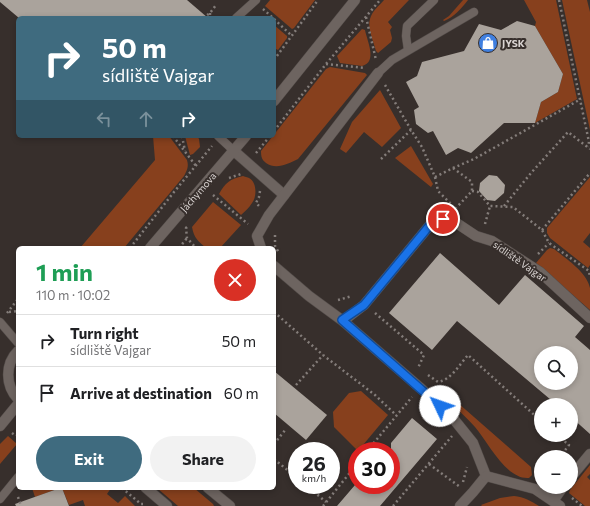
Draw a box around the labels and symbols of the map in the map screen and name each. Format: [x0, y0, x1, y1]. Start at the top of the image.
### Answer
shop icon: JYSK [477, 32, 499, 54]
place label: JYSK [502, 37, 525, 49]
street label: Jáchymova [178, 170, 218, 214]
pin [426, 202, 460, 236]
street label: sídliště Vajgar [491, 238, 549, 284]
position arrow [419, 385, 461, 427]
speed limit sign: 30 [348, 442, 400, 494]

